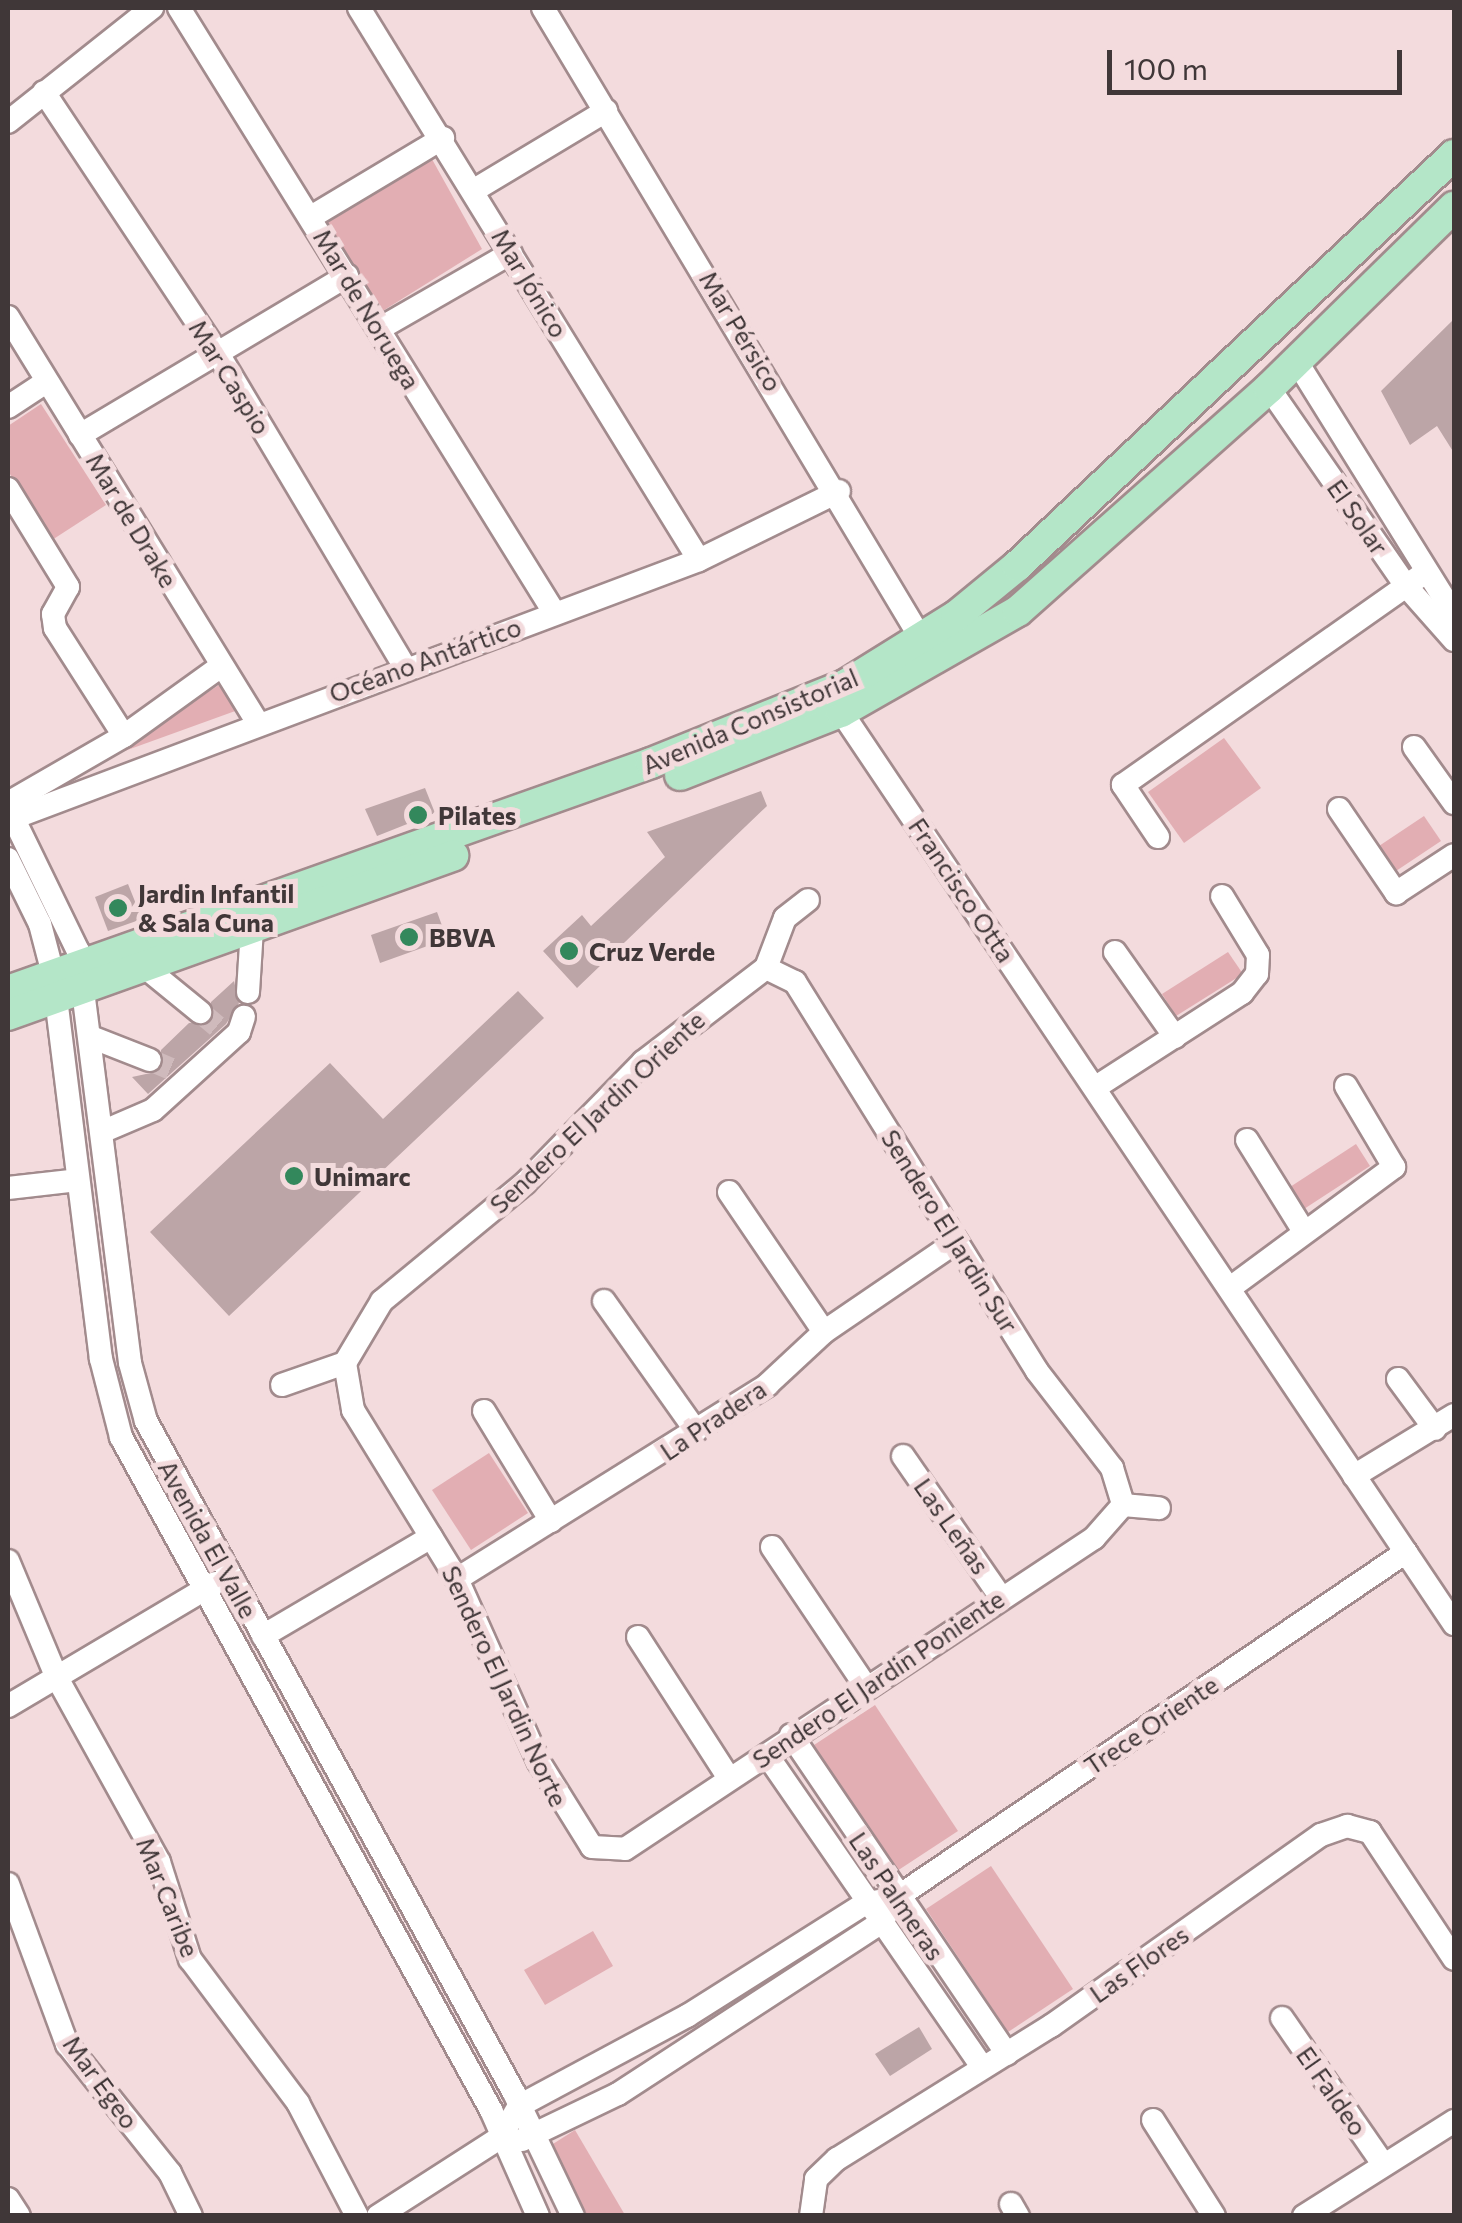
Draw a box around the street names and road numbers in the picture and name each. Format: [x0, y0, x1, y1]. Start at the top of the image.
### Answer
street label: Mar Jónico [486, 223, 574, 343]
street label: Mar de Noruega [307, 224, 427, 394]
street label: Mar Pérsico [693, 266, 789, 396]
street label: Mar Caspio [183, 314, 277, 440]
street label: Mar de Drake [80, 447, 184, 593]
street label: El Solar [1321, 474, 1395, 560]
street label: Océano Antártico [325, 611, 525, 709]
street label: Avenida Consistorial [638, 662, 862, 780]
street label: Francisco Otta [903, 812, 1021, 968]
street label: Sendero El Jardin Oriente [483, 1005, 711, 1219]
street label: Sendero El Jardin Sur [875, 1124, 1025, 1338]
street label: La Pradera [654, 1374, 772, 1466]
street label: Avenida El Valle [152, 1455, 264, 1623]
street label: Las Leñas [908, 1472, 996, 1580]
street label: Sendero El Jardin Norte [436, 1561, 574, 1811]
street label: Sendero El Jardin Poniente [747, 1584, 1009, 1774]
street label: Trece Oriente [1079, 1669, 1223, 1781]
street label: Las Palmeras [843, 1826, 951, 1966]
street label: Mar Caribe [130, 1833, 206, 1961]
street label: Las Flores [1084, 1919, 1194, 2009]
street label: Mar Egeo [57, 2030, 145, 2134]
street label: El Faldeo [1291, 2041, 1373, 2141]

